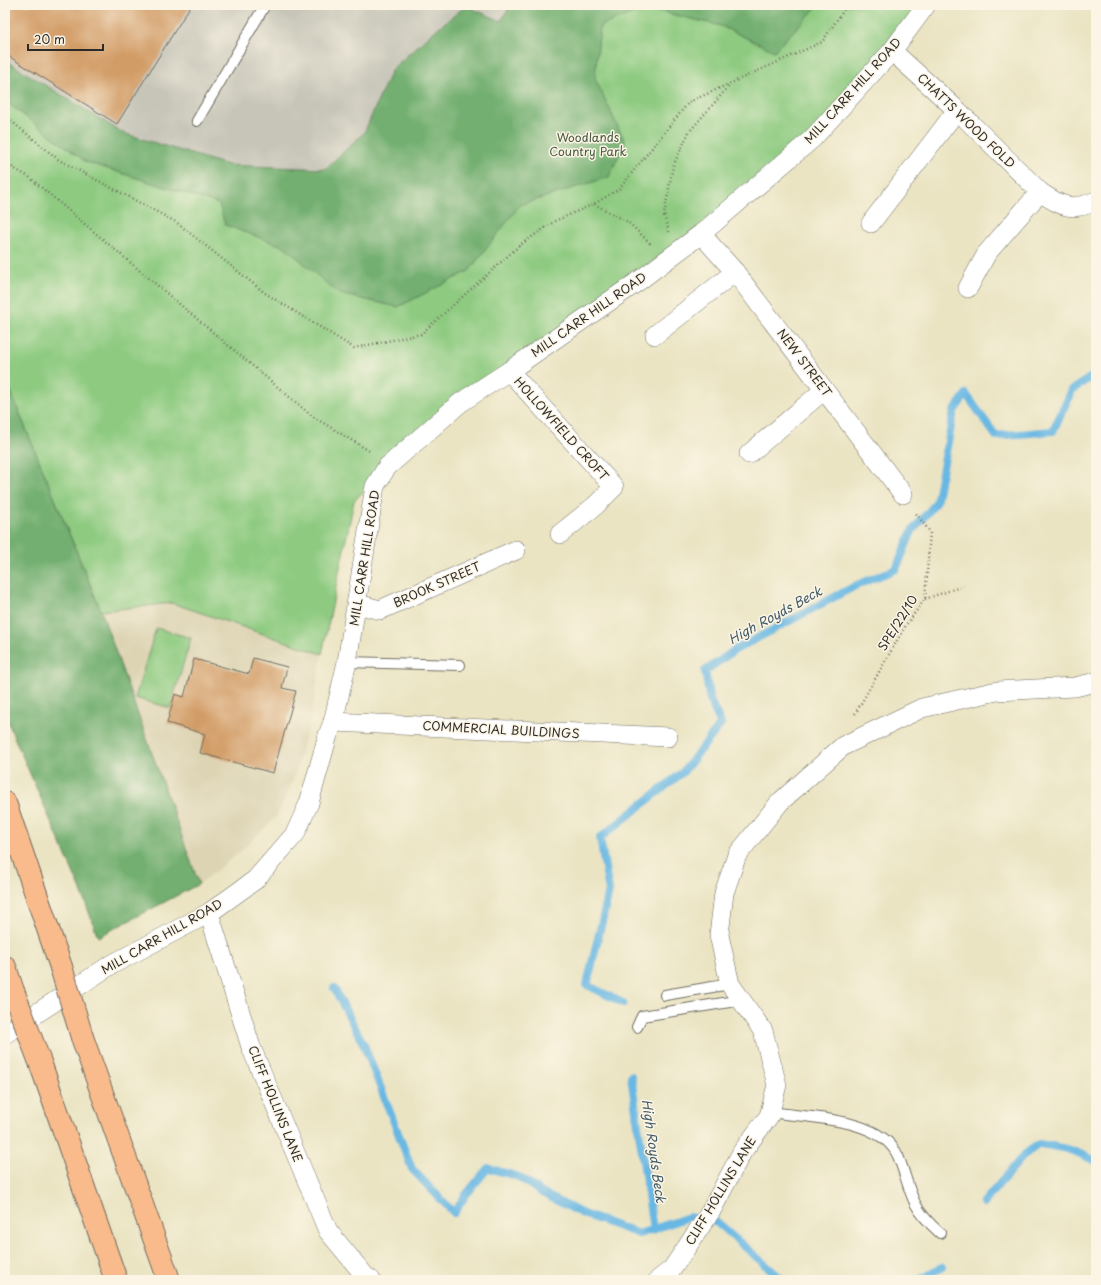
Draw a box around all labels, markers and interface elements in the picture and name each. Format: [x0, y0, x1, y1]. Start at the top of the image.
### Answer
scale bar [28, 26, 103, 52]
text: 20 m [34, 30, 65, 48]
street label: MILL CARR HILL ROAD [800, 33, 905, 147]
street label: CHATTS WOOD FOLD [914, 69, 1020, 172]
park label: Woodlands Country Park [549, 128, 627, 160]
street label: MILL CARR HILL ROAD [527, 267, 650, 361]
street label: NEW STREET [773, 325, 837, 401]
street label: HOLLOWFIELD CROFT [510, 373, 614, 485]
street label: MILL CARR HILL ROAD [344, 489, 384, 627]
street label: BROOK STREET [390, 556, 484, 611]
water label: High Royds Beck [724, 580, 826, 648]
street label: SPE/22/10 [873, 591, 922, 654]
street label: COMMERCIAL BUILDINGS [422, 716, 580, 742]
street label: MILL CARR HILL ROAD [98, 894, 225, 978]
street label: CLIFF HOLLINS LANE [244, 1043, 308, 1165]
water label: High Royds Beck [638, 1098, 671, 1205]
street label: CLIFF HOLLINS LANE [680, 1132, 760, 1248]

